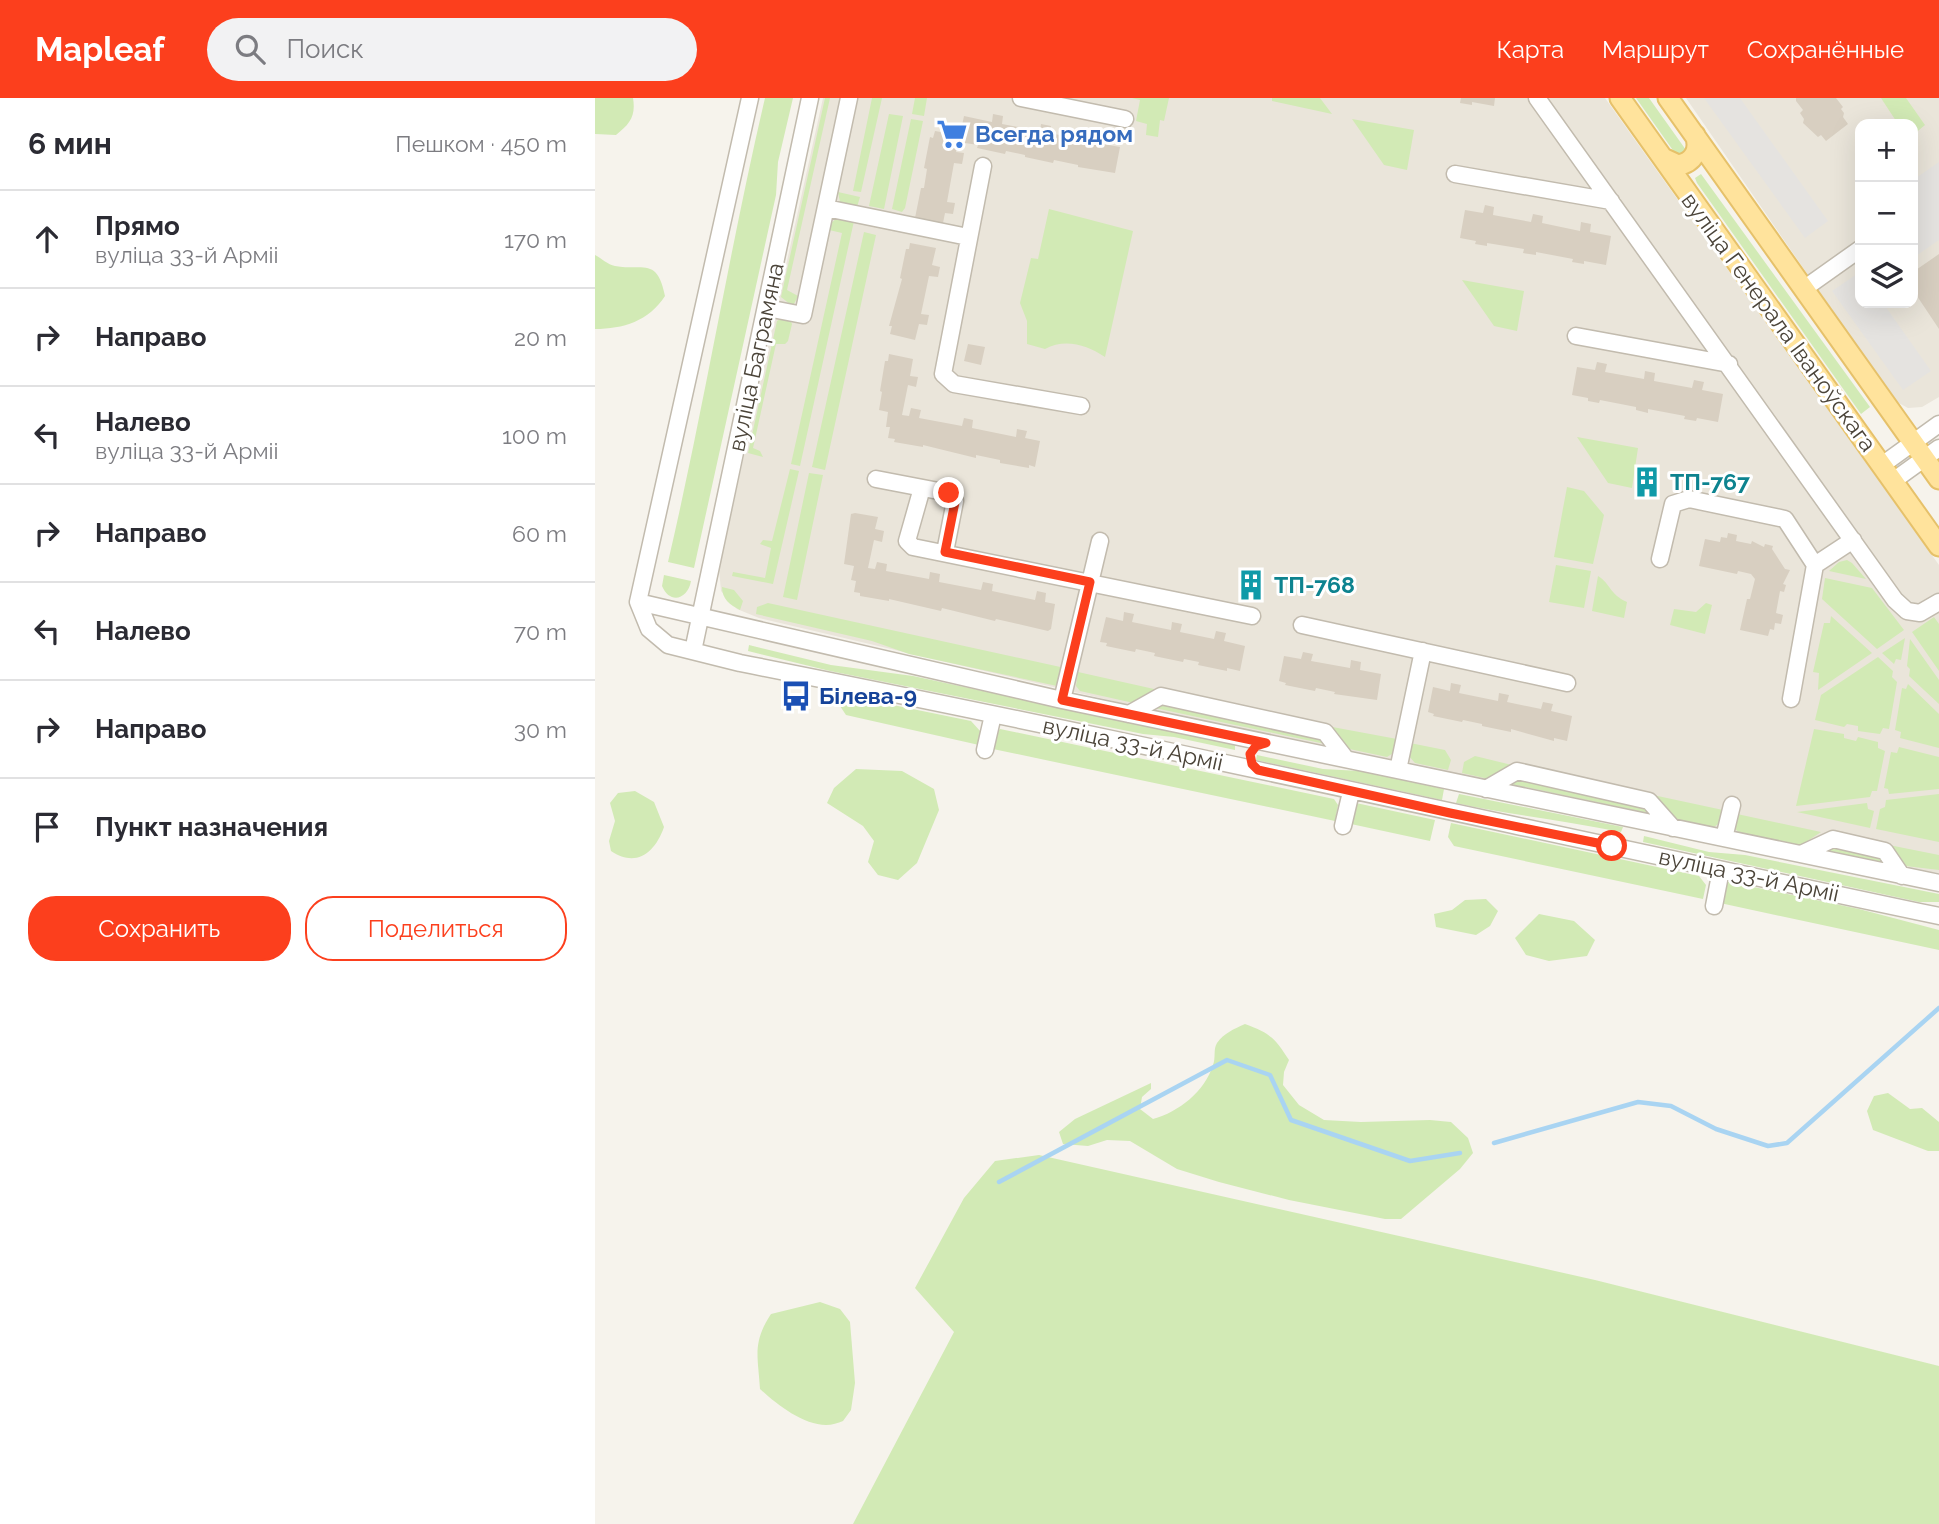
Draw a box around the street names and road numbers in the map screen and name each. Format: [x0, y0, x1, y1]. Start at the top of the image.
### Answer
street label: вуліца Генерала Іваноўскага [1676, 187, 1882, 456]
street label: вуліца Баграмяна [722, 260, 789, 454]
street label: вуліца 33-й Арміі [1041, 711, 1226, 776]
street label: вуліца 33-й Арміі [1657, 842, 1842, 907]

